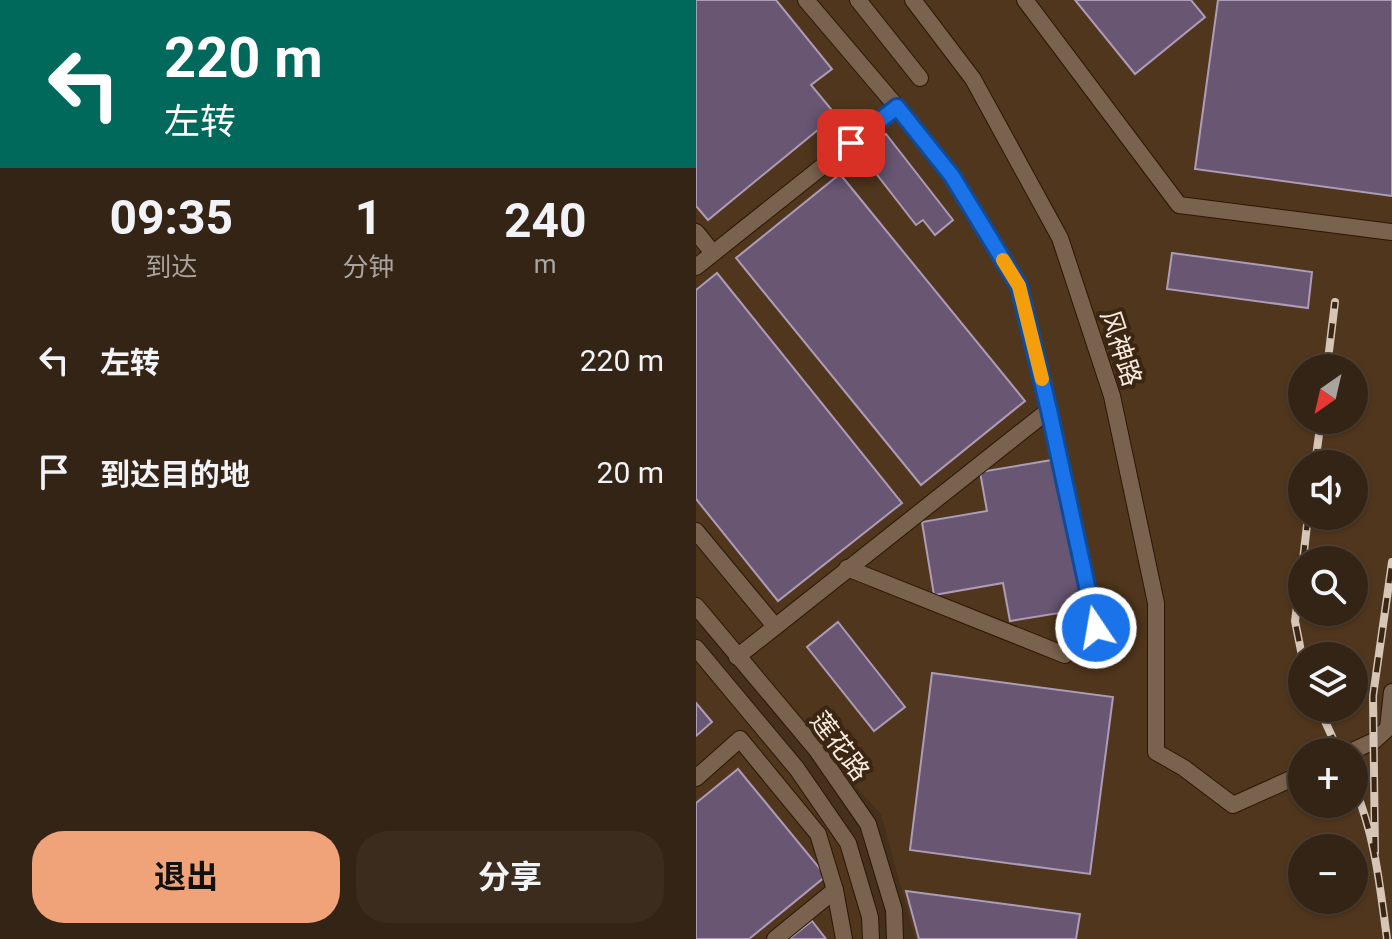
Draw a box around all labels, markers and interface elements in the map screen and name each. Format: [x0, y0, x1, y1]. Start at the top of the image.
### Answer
text: 220 m [164, 25, 323, 91]
icon: left [32, 32, 136, 136]
text: 左转 [164, 101, 236, 143]
pin [817, 109, 885, 177]
icon: arrive [829, 121, 873, 165]
text: 09:35 [109, 189, 233, 246]
text: 1 [355, 189, 382, 246]
text: 240 [504, 192, 587, 249]
text: m [534, 249, 557, 279]
text: 到达 [145, 252, 197, 282]
text: 分钟 [343, 252, 395, 282]
street label: 风神路 [1095, 306, 1147, 390]
icon: left [32, 338, 76, 382]
text: 220 m [580, 343, 664, 378]
text: 左转 [100, 345, 160, 380]
north arrow [1288, 354, 1368, 434]
map controls [1288, 354, 1368, 914]
icon: arrive [32, 450, 76, 494]
button: sound [1288, 450, 1368, 530]
text: 20 m [597, 455, 664, 490]
text: 到达目的地 [100, 457, 250, 492]
button: search [1288, 546, 1368, 626]
position arrow [1054, 586, 1138, 670]
button: layers [1288, 642, 1368, 722]
street label: 莲花路 [805, 706, 875, 786]
button: + [1288, 738, 1368, 818]
button: 退出 [32, 831, 340, 923]
button: 分享 [356, 831, 664, 923]
button: − [1288, 834, 1368, 914]

